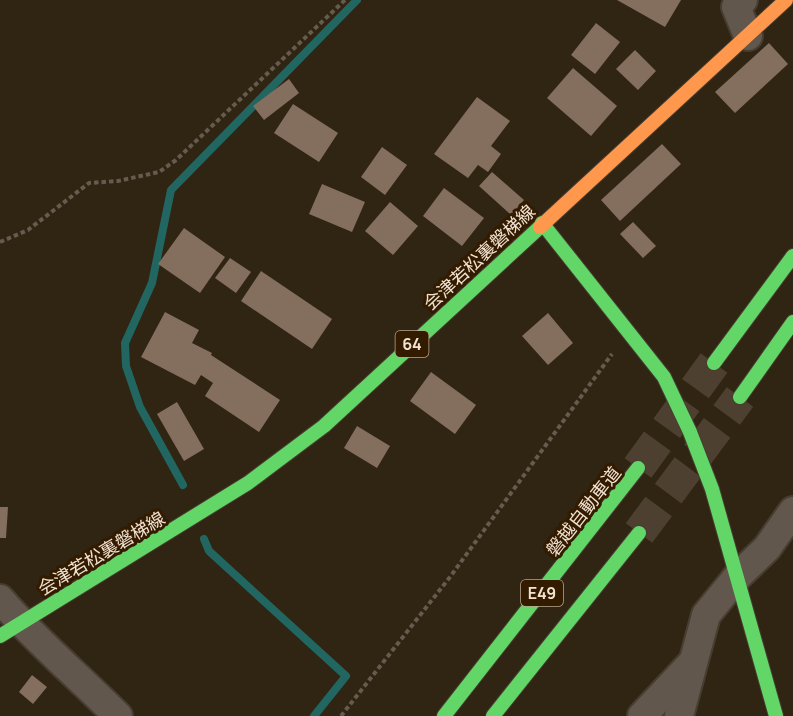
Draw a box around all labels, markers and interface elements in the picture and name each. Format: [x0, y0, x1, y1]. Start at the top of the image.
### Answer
street label: 会津若松裏磐梯線 [418, 199, 540, 315]
road number: 64 [396, 331, 428, 357]
street label: 磐越自動車道 [540, 461, 626, 561]
street label: 会津若松裏磐梯線 [33, 506, 169, 600]
road number: E49 [521, 580, 563, 606]

